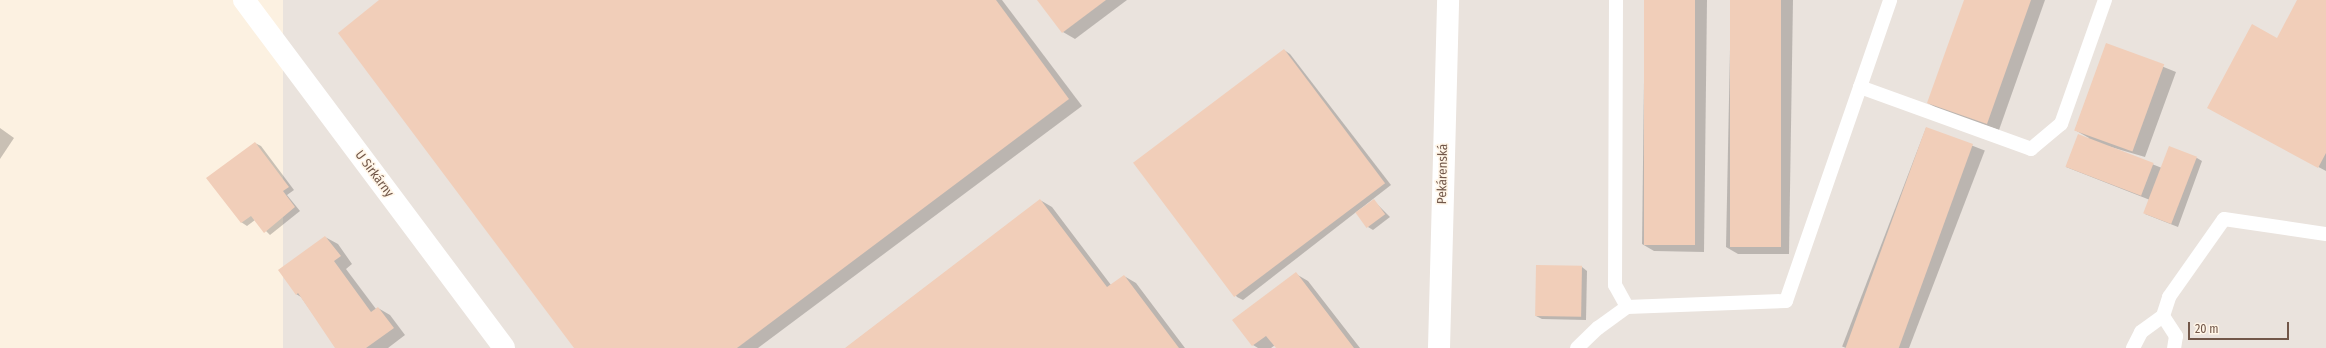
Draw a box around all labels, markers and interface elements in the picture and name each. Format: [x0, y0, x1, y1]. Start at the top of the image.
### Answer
street label: Pekárenská [1435, 144, 1451, 204]
street label: U Sirkárny [351, 148, 397, 200]
scale bar [2190, 314, 2291, 340]
text: 20 m [2195, 322, 2219, 336]

